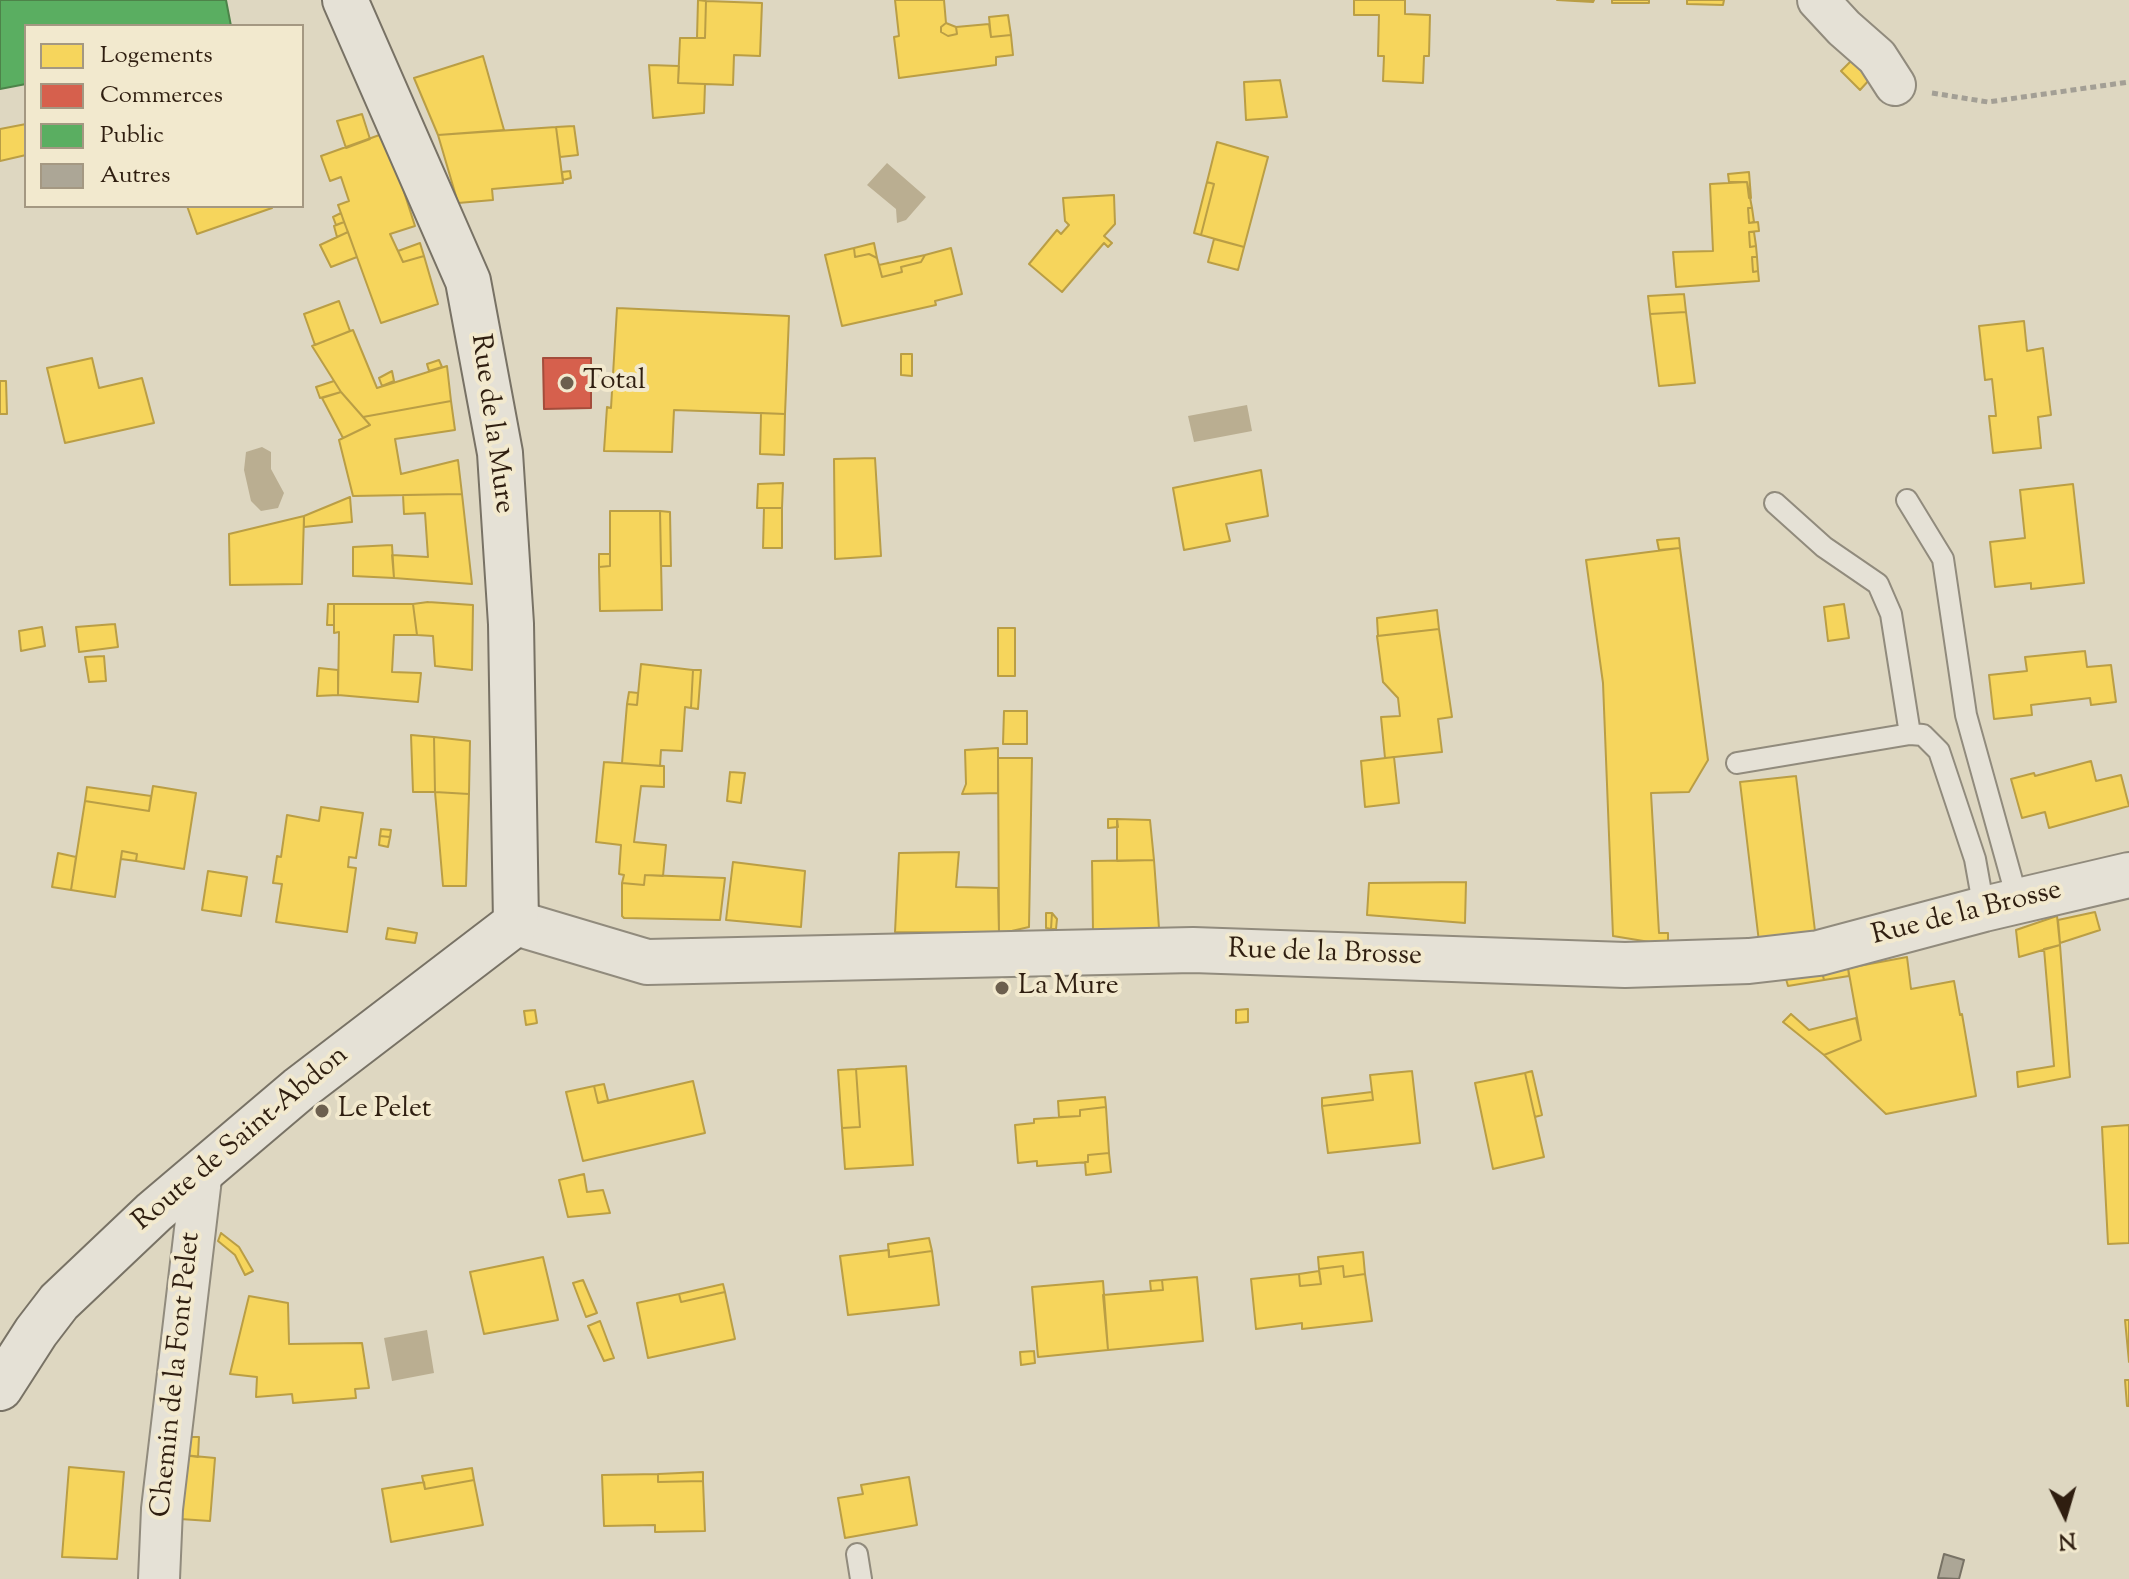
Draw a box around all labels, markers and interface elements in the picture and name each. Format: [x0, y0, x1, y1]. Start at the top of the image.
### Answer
legend [24, 24, 304, 208]
text: Logements [100, 39, 213, 73]
text: Commerces [100, 79, 223, 113]
text: Public [100, 119, 164, 153]
text: Autres [100, 159, 170, 193]
street label: Rue de la Mure [461, 332, 519, 516]
place label: Total [583, 366, 646, 400]
marker: Total [558, 374, 576, 392]
street label: Rue de la Brosse [1869, 875, 2065, 955]
street label: Rue de la Brosse [1227, 935, 1423, 975]
place label: La Mure [1018, 971, 1119, 1005]
marker: La Mure [993, 979, 1011, 997]
street label: Route de Saint-Abdon [128, 1040, 356, 1240]
place label: Le Pelet [338, 1094, 431, 1128]
marker: Le Pelet [313, 1102, 331, 1120]
street label: Chemin de la Font Pelet [146, 1231, 210, 1519]
north arrow [2025, 1475, 2105, 1555]
text: N [2057, 1522, 2077, 1556]

